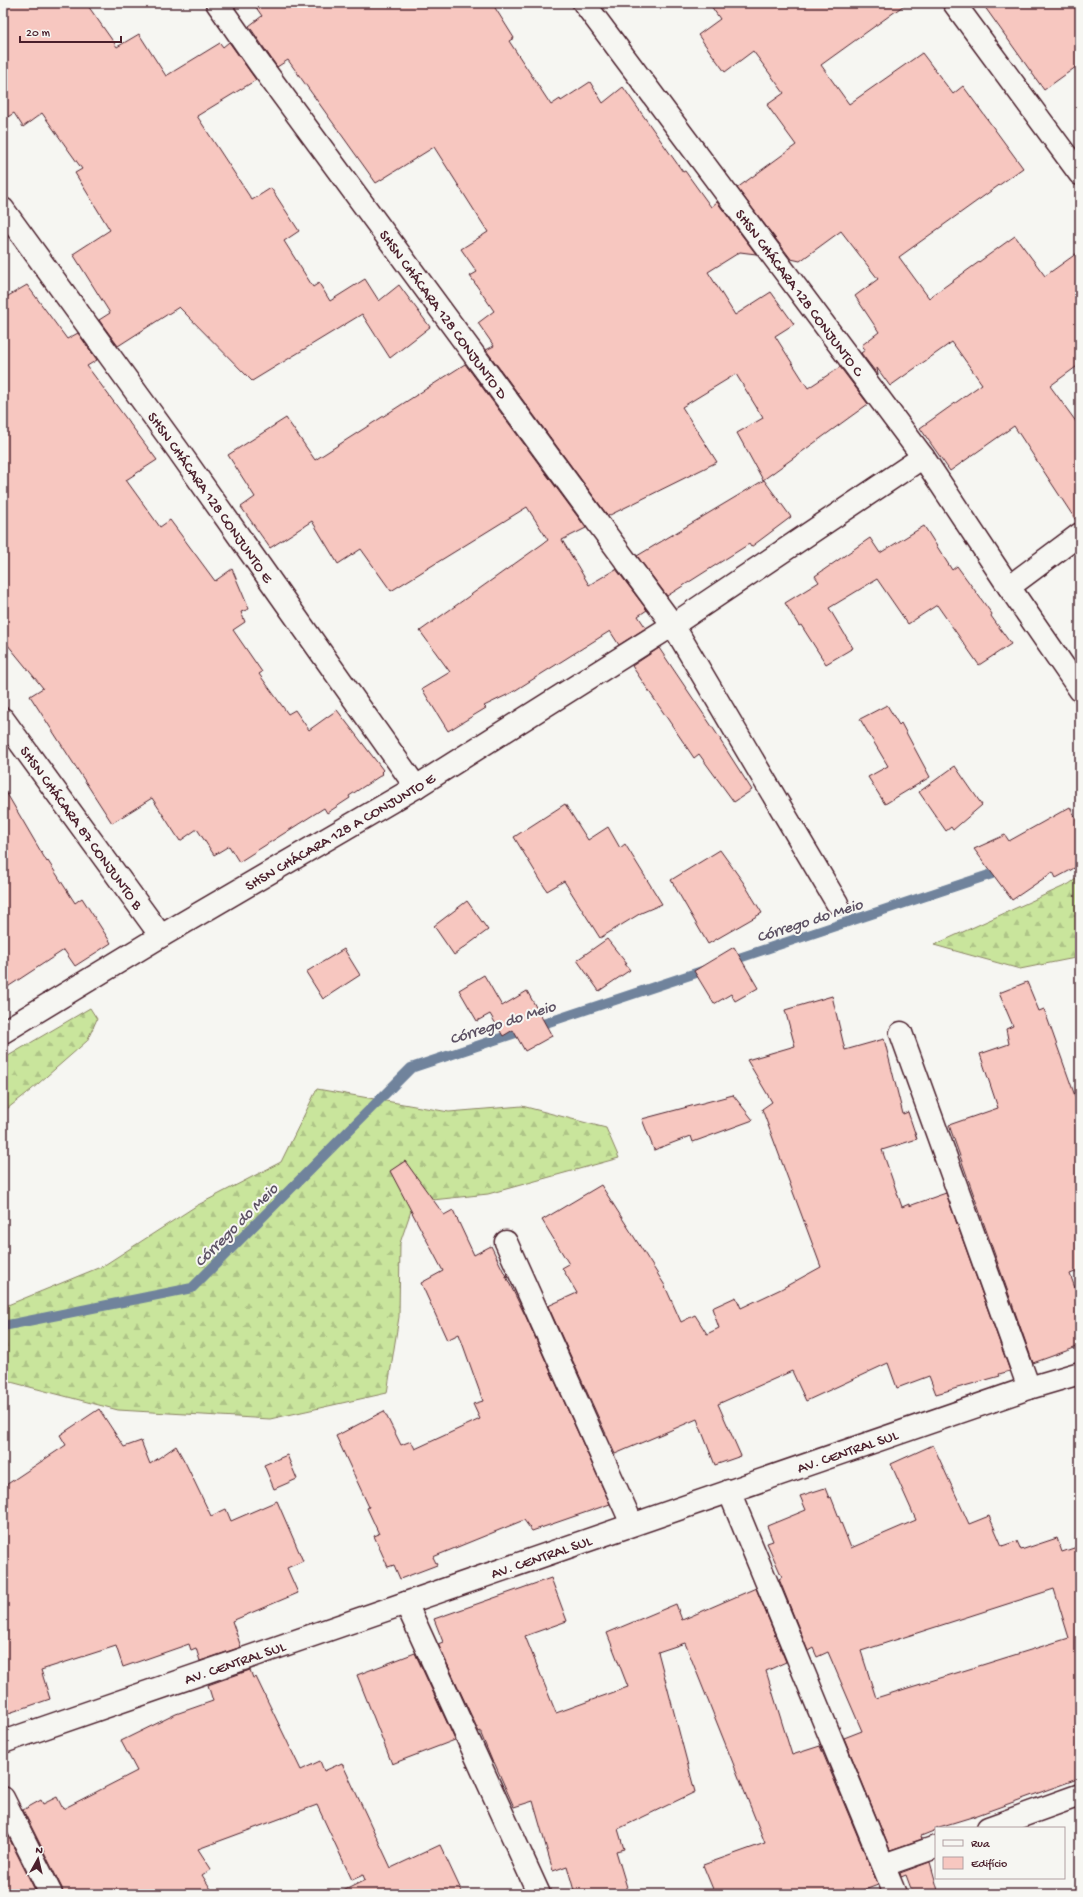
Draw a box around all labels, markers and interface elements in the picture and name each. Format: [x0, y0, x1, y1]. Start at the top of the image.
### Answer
scale bar [20, 18, 121, 44]
text: 20 m [26, 27, 51, 41]
street label: SHSN CHÁCARA 128 CONJUNTO C [730, 206, 867, 381]
street label: SHSN CHÁCARA 128 CONJUNTO D [374, 227, 511, 403]
street label: SHSN CHÁCARA 128 CONJUNTO E [142, 409, 276, 587]
street label: SHSN CHÁCARA 87 CONJUNTO B [15, 743, 146, 914]
street label: SHSN CHÁCARA 128 A CONJUNTO E [242, 770, 440, 896]
water label: Córrego do Meio [755, 896, 866, 948]
water label: Córrego do Meio [448, 998, 559, 1050]
water label: Córrego do Meio [192, 1180, 284, 1272]
street label: AV. CENTRAL SUL [795, 1427, 901, 1478]
street label: AV. CENTRAL SUL [489, 1532, 595, 1584]
street label: AV. CENTRAL SUL [182, 1638, 289, 1690]
legend [935, 1827, 1065, 1879]
text: Rua [971, 1838, 990, 1852]
north arrow [18, 1839, 58, 1879]
text: N [35, 1845, 44, 1858]
text: Edifício [971, 1858, 1007, 1872]

